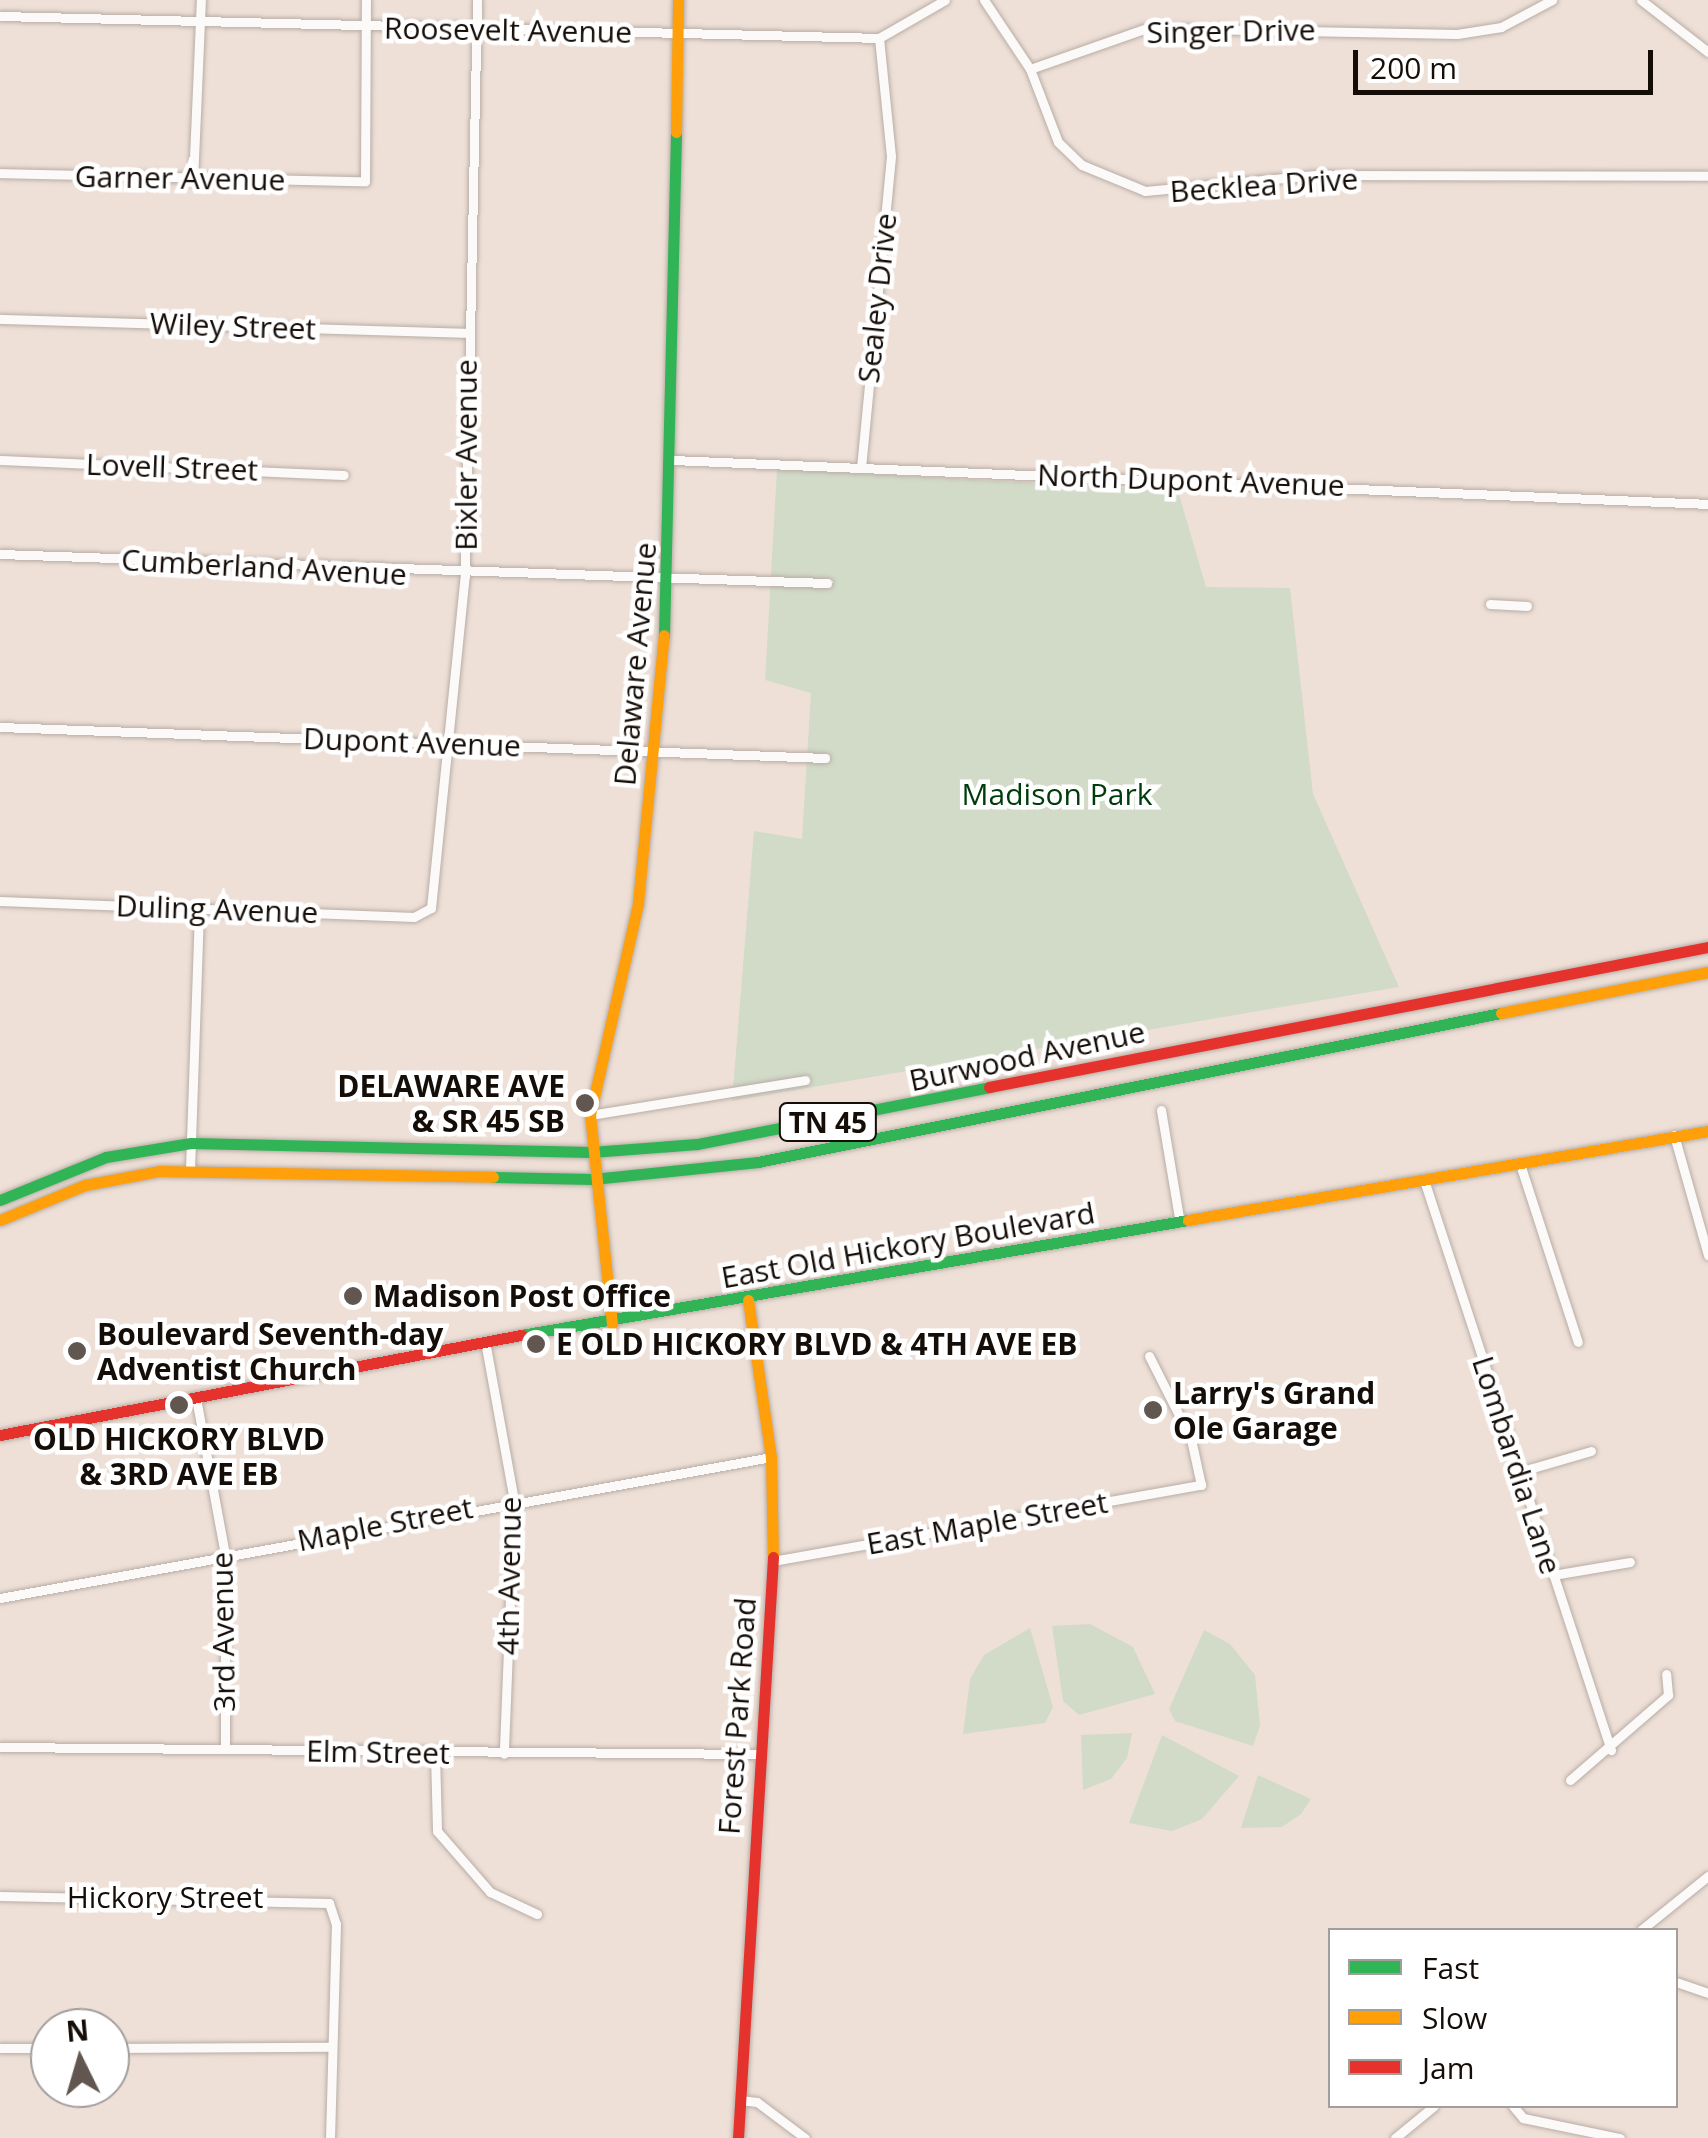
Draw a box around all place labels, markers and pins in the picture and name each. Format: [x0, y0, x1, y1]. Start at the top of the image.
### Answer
place label: DELAWARE AVE & SR 45 SB [337, 1068, 565, 1138]
marker: DELAWARE AVE & SR 45 SB [574, 1092, 596, 1114]
place label: Madison Post Office [373, 1278, 671, 1314]
marker: Madison Post Office [342, 1285, 364, 1307]
place label: Boulevard Seventh-day Adventist Church [97, 1316, 443, 1386]
place label: E OLD HICKORY BLVD & 4TH AVE EB [556, 1326, 1077, 1362]
marker: E OLD HICKORY BLVD & 4TH AVE EB [525, 1333, 547, 1355]
marker: Boulevard Seventh-day Adventist Church [66, 1340, 88, 1362]
place label: Larry's Grand Ole Garage [1173, 1375, 1375, 1446]
marker: OLD HICKORY BLVD & 3RD AVE EB [168, 1394, 190, 1416]
marker: Larry's Grand Ole Garage [1142, 1399, 1164, 1421]
place label: OLD HICKORY BLVD & 3RD AVE EB [33, 1421, 325, 1492]

